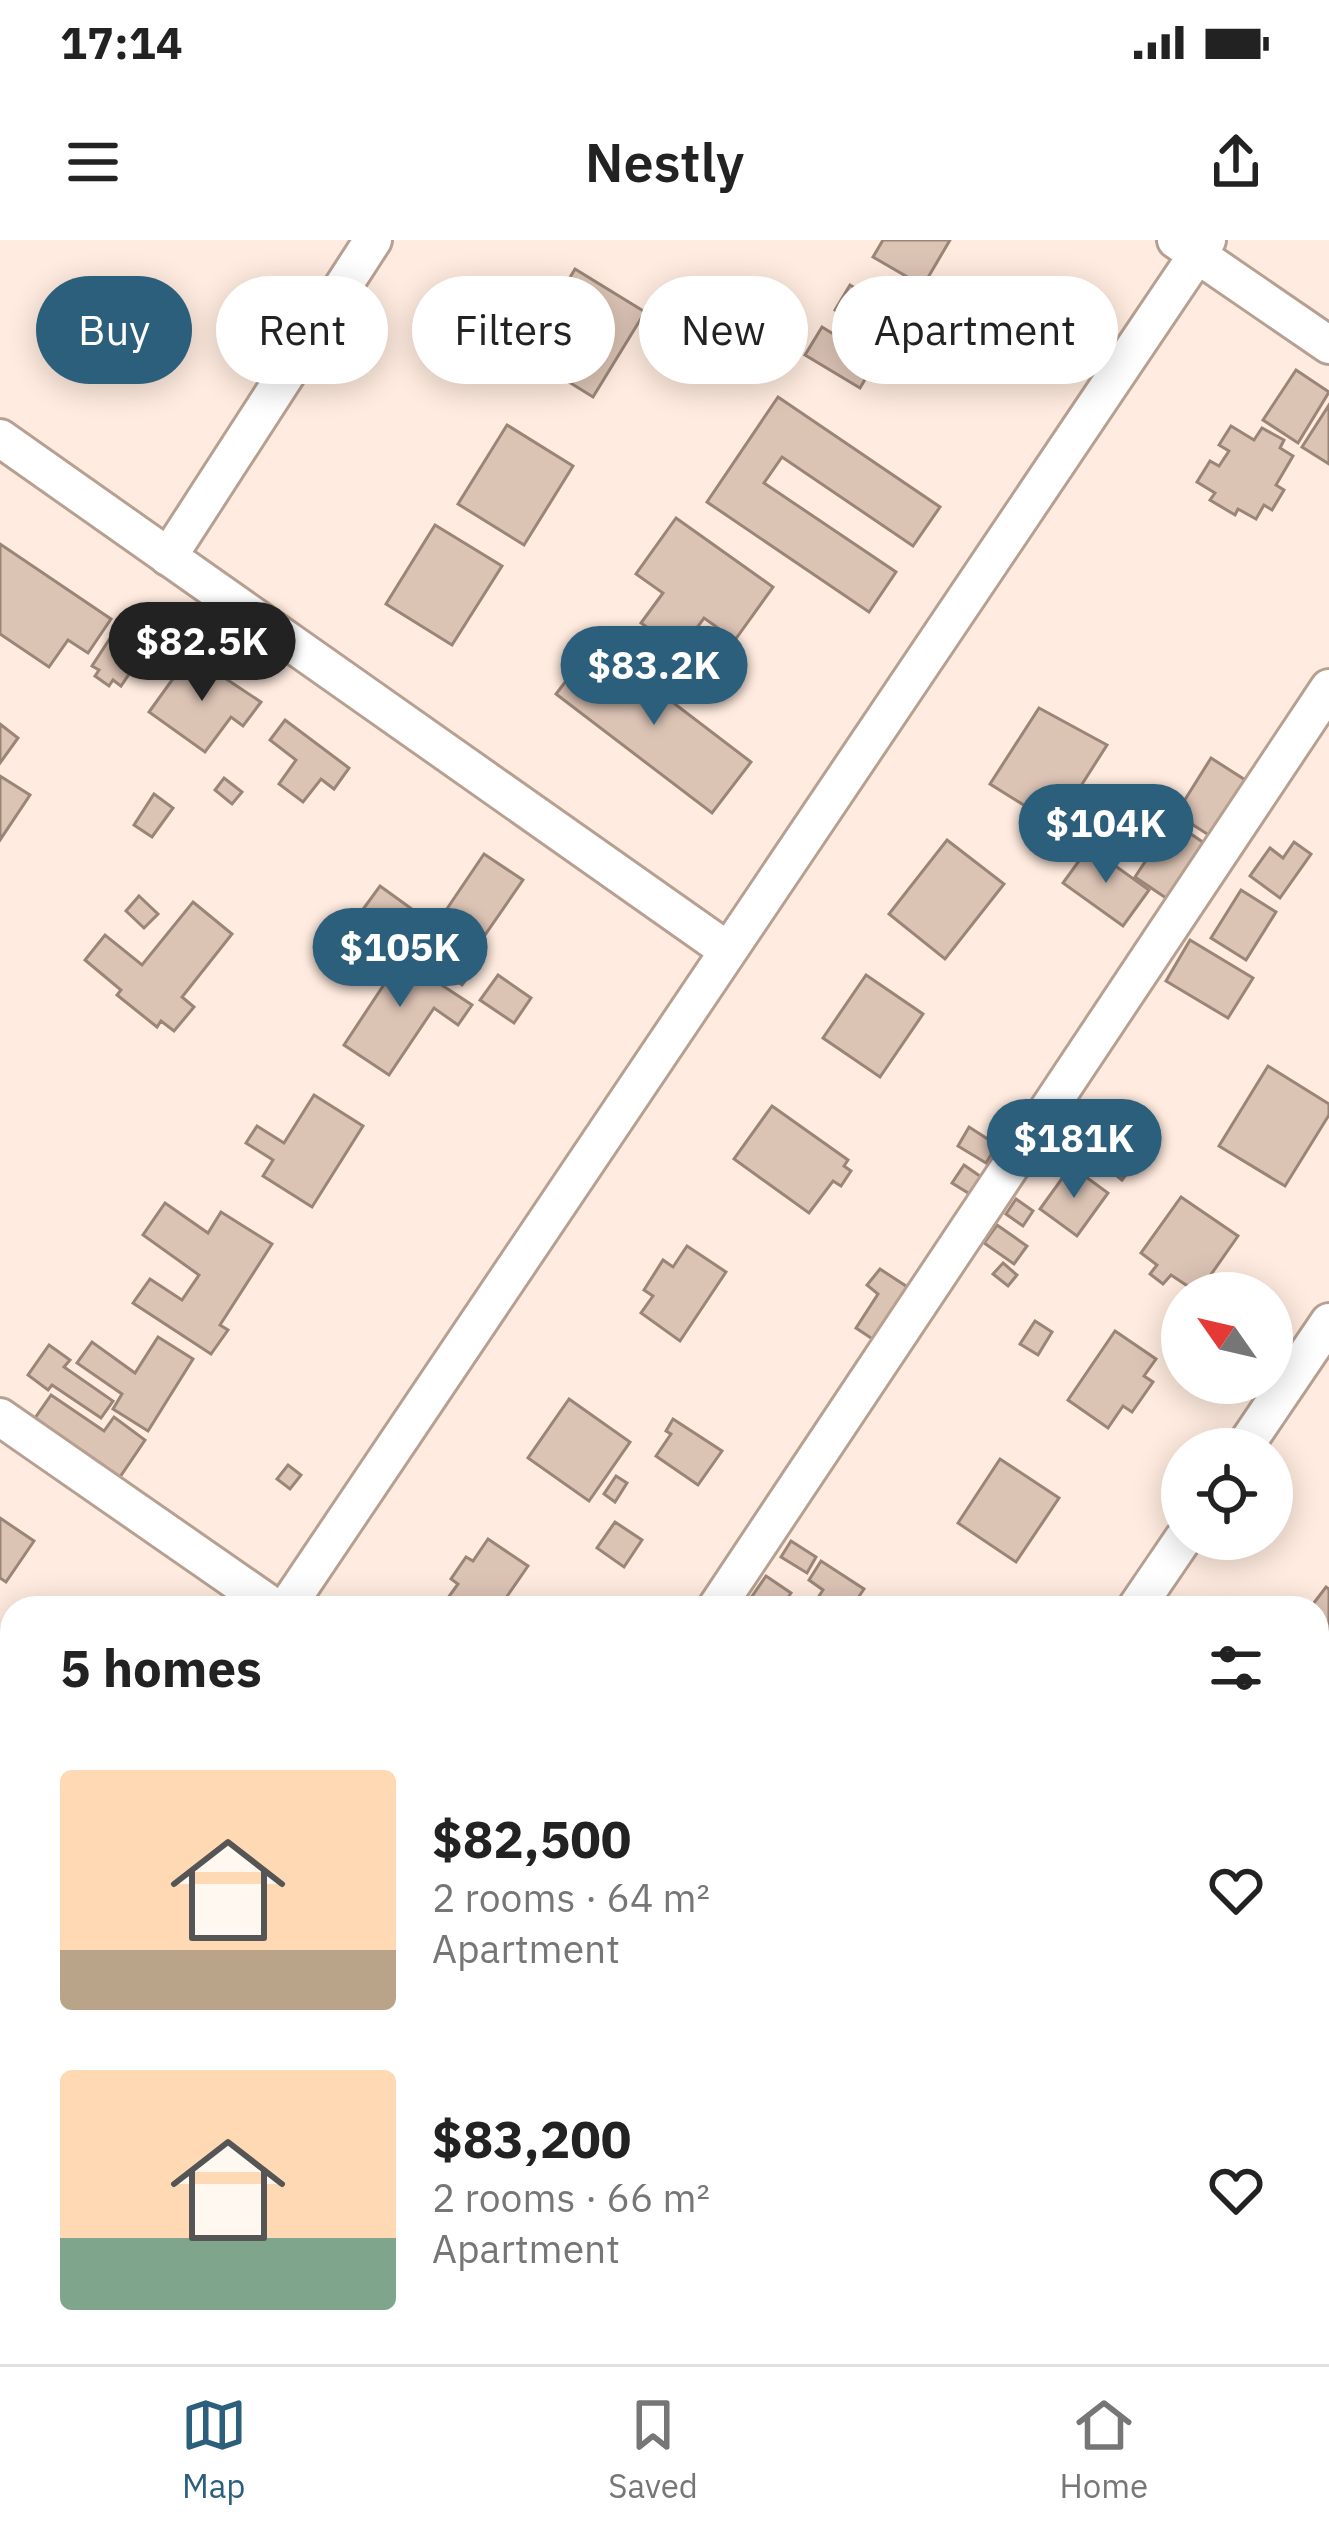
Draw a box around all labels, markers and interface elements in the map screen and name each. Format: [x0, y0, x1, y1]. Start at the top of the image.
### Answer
text: 17:14 [60, 13, 183, 71]
text: Nestly [585, 127, 744, 197]
icon: menu [60, 129, 126, 195]
icon: share [1203, 129, 1269, 195]
chip: Buy [36, 276, 192, 384]
chip: Rent [216, 276, 388, 384]
chip: Filters [412, 276, 615, 384]
chip: New [639, 276, 808, 384]
chip: Apartment [832, 276, 1118, 384]
pin: $82.5K [104, 602, 300, 704]
text: $82.5K [136, 615, 268, 666]
pin: $83.2K [556, 626, 752, 728]
text: $83.2K [588, 639, 720, 690]
pin: $104K [1022, 784, 1190, 886]
text: $104K [1046, 797, 1166, 848]
pin: $105K [316, 908, 484, 1010]
text: $105K [340, 921, 460, 972]
pin: $181K [990, 1099, 1158, 1201]
text: $181K [1014, 1112, 1134, 1163]
north arrow [1161, 1272, 1293, 1404]
map controls [1161, 1272, 1293, 1560]
button: locate [1161, 1428, 1293, 1560]
text: 5 homes [60, 1635, 262, 1701]
icon: filters [1203, 1635, 1269, 1701]
text: $82,500 [432, 1806, 631, 1872]
icon: home [156, 1818, 300, 1962]
icon: heart [1203, 1857, 1269, 1923]
text: 2 rooms · 64 m² [432, 1872, 710, 1923]
text: Apartment [432, 1923, 620, 1974]
text: $83,200 [432, 2106, 631, 2172]
icon: home [156, 2118, 300, 2262]
icon: heart [1203, 2157, 1269, 2223]
text: 2 rooms · 66 m² [432, 2172, 710, 2223]
text: Apartment [432, 2223, 620, 2274]
tab: Map [181, 2392, 247, 2507]
tab: Saved [608, 2392, 698, 2507]
tab: Home [1059, 2392, 1148, 2507]

